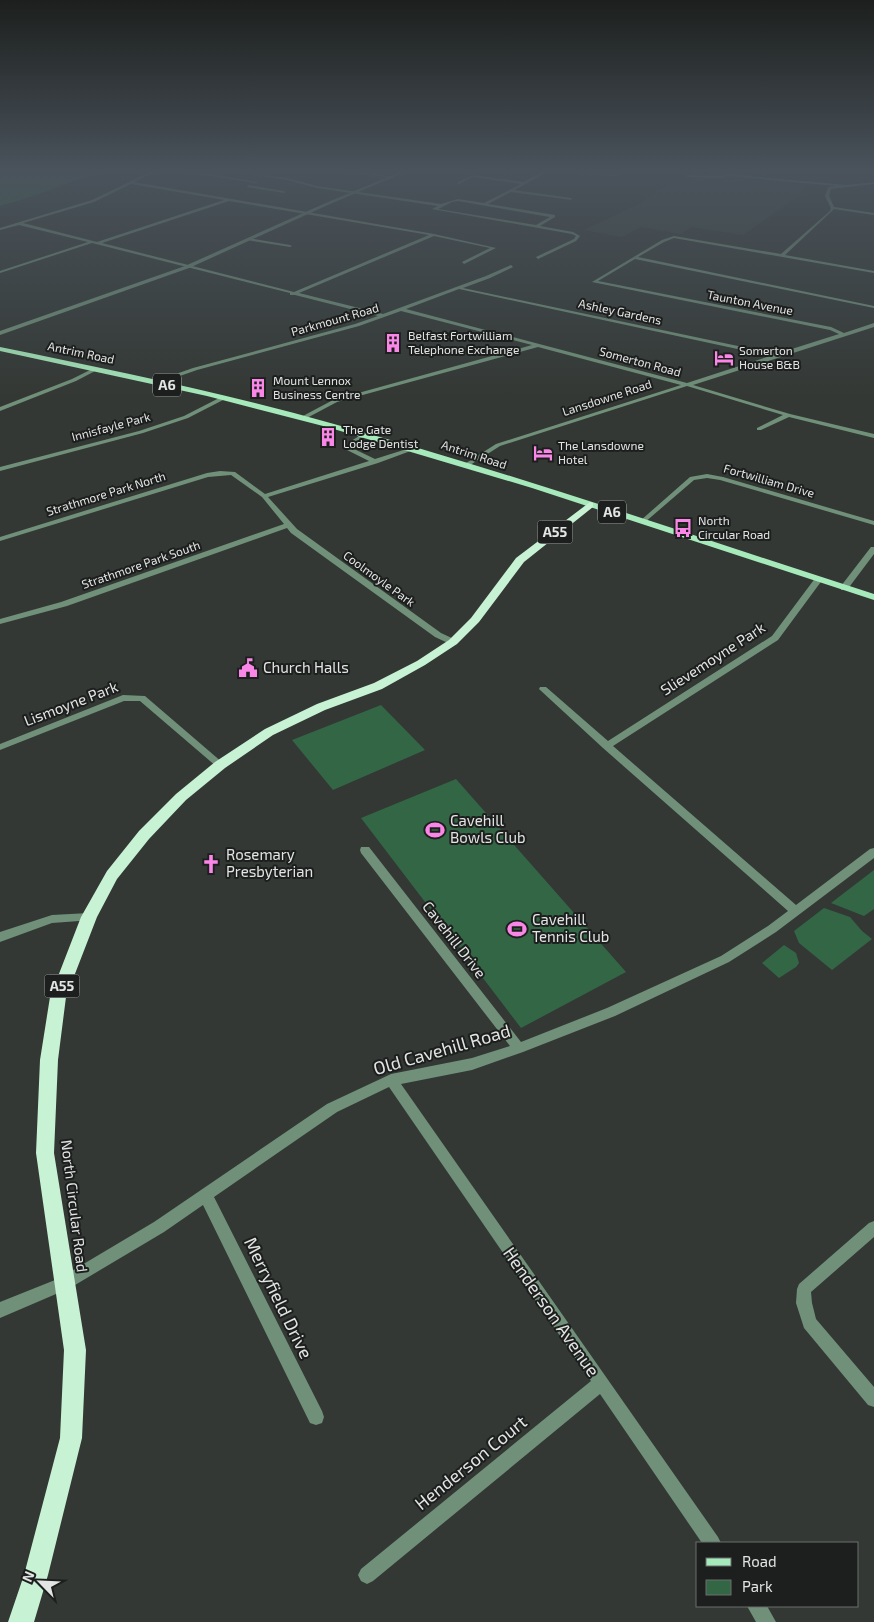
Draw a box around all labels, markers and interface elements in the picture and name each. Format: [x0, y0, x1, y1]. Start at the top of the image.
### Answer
street label: Taunton Avenue [706, 287, 794, 317]
street label: Ashley Gardens [577, 295, 663, 327]
street label: Parkmount Road [289, 300, 380, 338]
place label: Belfast Fortwilliam Telephone Exchange [408, 328, 519, 356]
building icon: Belfast Fortwilliam Telephone Exchange [382, 332, 404, 354]
street label: Antrim Road [47, 338, 116, 366]
street label: Somerton Road [598, 343, 683, 379]
place label: Somerton House B&B [739, 343, 800, 371]
hotel icon: Somerton House B&B [713, 347, 735, 369]
place label: Mount Lennox Business Centre [273, 373, 361, 401]
road number: A6 [153, 374, 181, 396]
street label: Lansdowne Road [560, 376, 653, 418]
building icon: Mount Lennox Business Centre [247, 377, 269, 399]
street label: Innisfayle Park [70, 409, 152, 443]
place label: The Gate Lodge Dentist [343, 422, 419, 450]
building icon: The Gate Lodge Dentist [317, 426, 339, 448]
street label: Antrim Road [440, 437, 509, 471]
place label: The Lansdowne Hotel [558, 438, 644, 466]
hotel icon: The Lansdowne Hotel [532, 442, 554, 464]
street label: Fortwilliam Drive [722, 460, 816, 500]
street label: Strathmore Park North [44, 468, 167, 518]
road number: A6 [598, 501, 626, 524]
place label: North Circular Road [698, 513, 770, 541]
bus stop icon: North Circular Road [672, 517, 694, 539]
road number: A55 [538, 520, 572, 544]
street label: Strathmore Park South [80, 537, 202, 591]
street label: Coolmoyle Park [341, 548, 418, 609]
street label: Slievemoyne Park [657, 618, 768, 699]
public building icon: Church Halls [237, 657, 259, 679]
place label: Church Halls [263, 658, 349, 676]
street label: Lismoyne Park [21, 677, 121, 729]
place label: Cavehill Bowls Club [450, 811, 526, 846]
sports icon: Cavehill Bowls Club [424, 819, 446, 841]
place label: Rosemary Presbyterian [226, 845, 313, 880]
church icon: Rosemary Presbyterian [200, 853, 222, 875]
street label: Cavehill Drive [419, 897, 490, 981]
place label: Cavehill Tennis Club [532, 910, 609, 945]
sports icon: Cavehill Tennis Club [506, 918, 528, 940]
road number: A55 [44, 974, 80, 998]
street label: Old Cavehill Road [371, 1019, 513, 1079]
street label: North Circular Road [58, 1139, 92, 1273]
street label: Merryfield Drive [240, 1233, 318, 1362]
street label: Henderson Avenue [499, 1242, 605, 1380]
street label: Henderson Court [410, 1410, 531, 1514]
legend [696, 1542, 859, 1607]
text: Road [742, 1552, 777, 1570]
north arrow [15, 1557, 65, 1607]
text: N [18, 1568, 37, 1585]
text: Park [742, 1577, 773, 1595]

